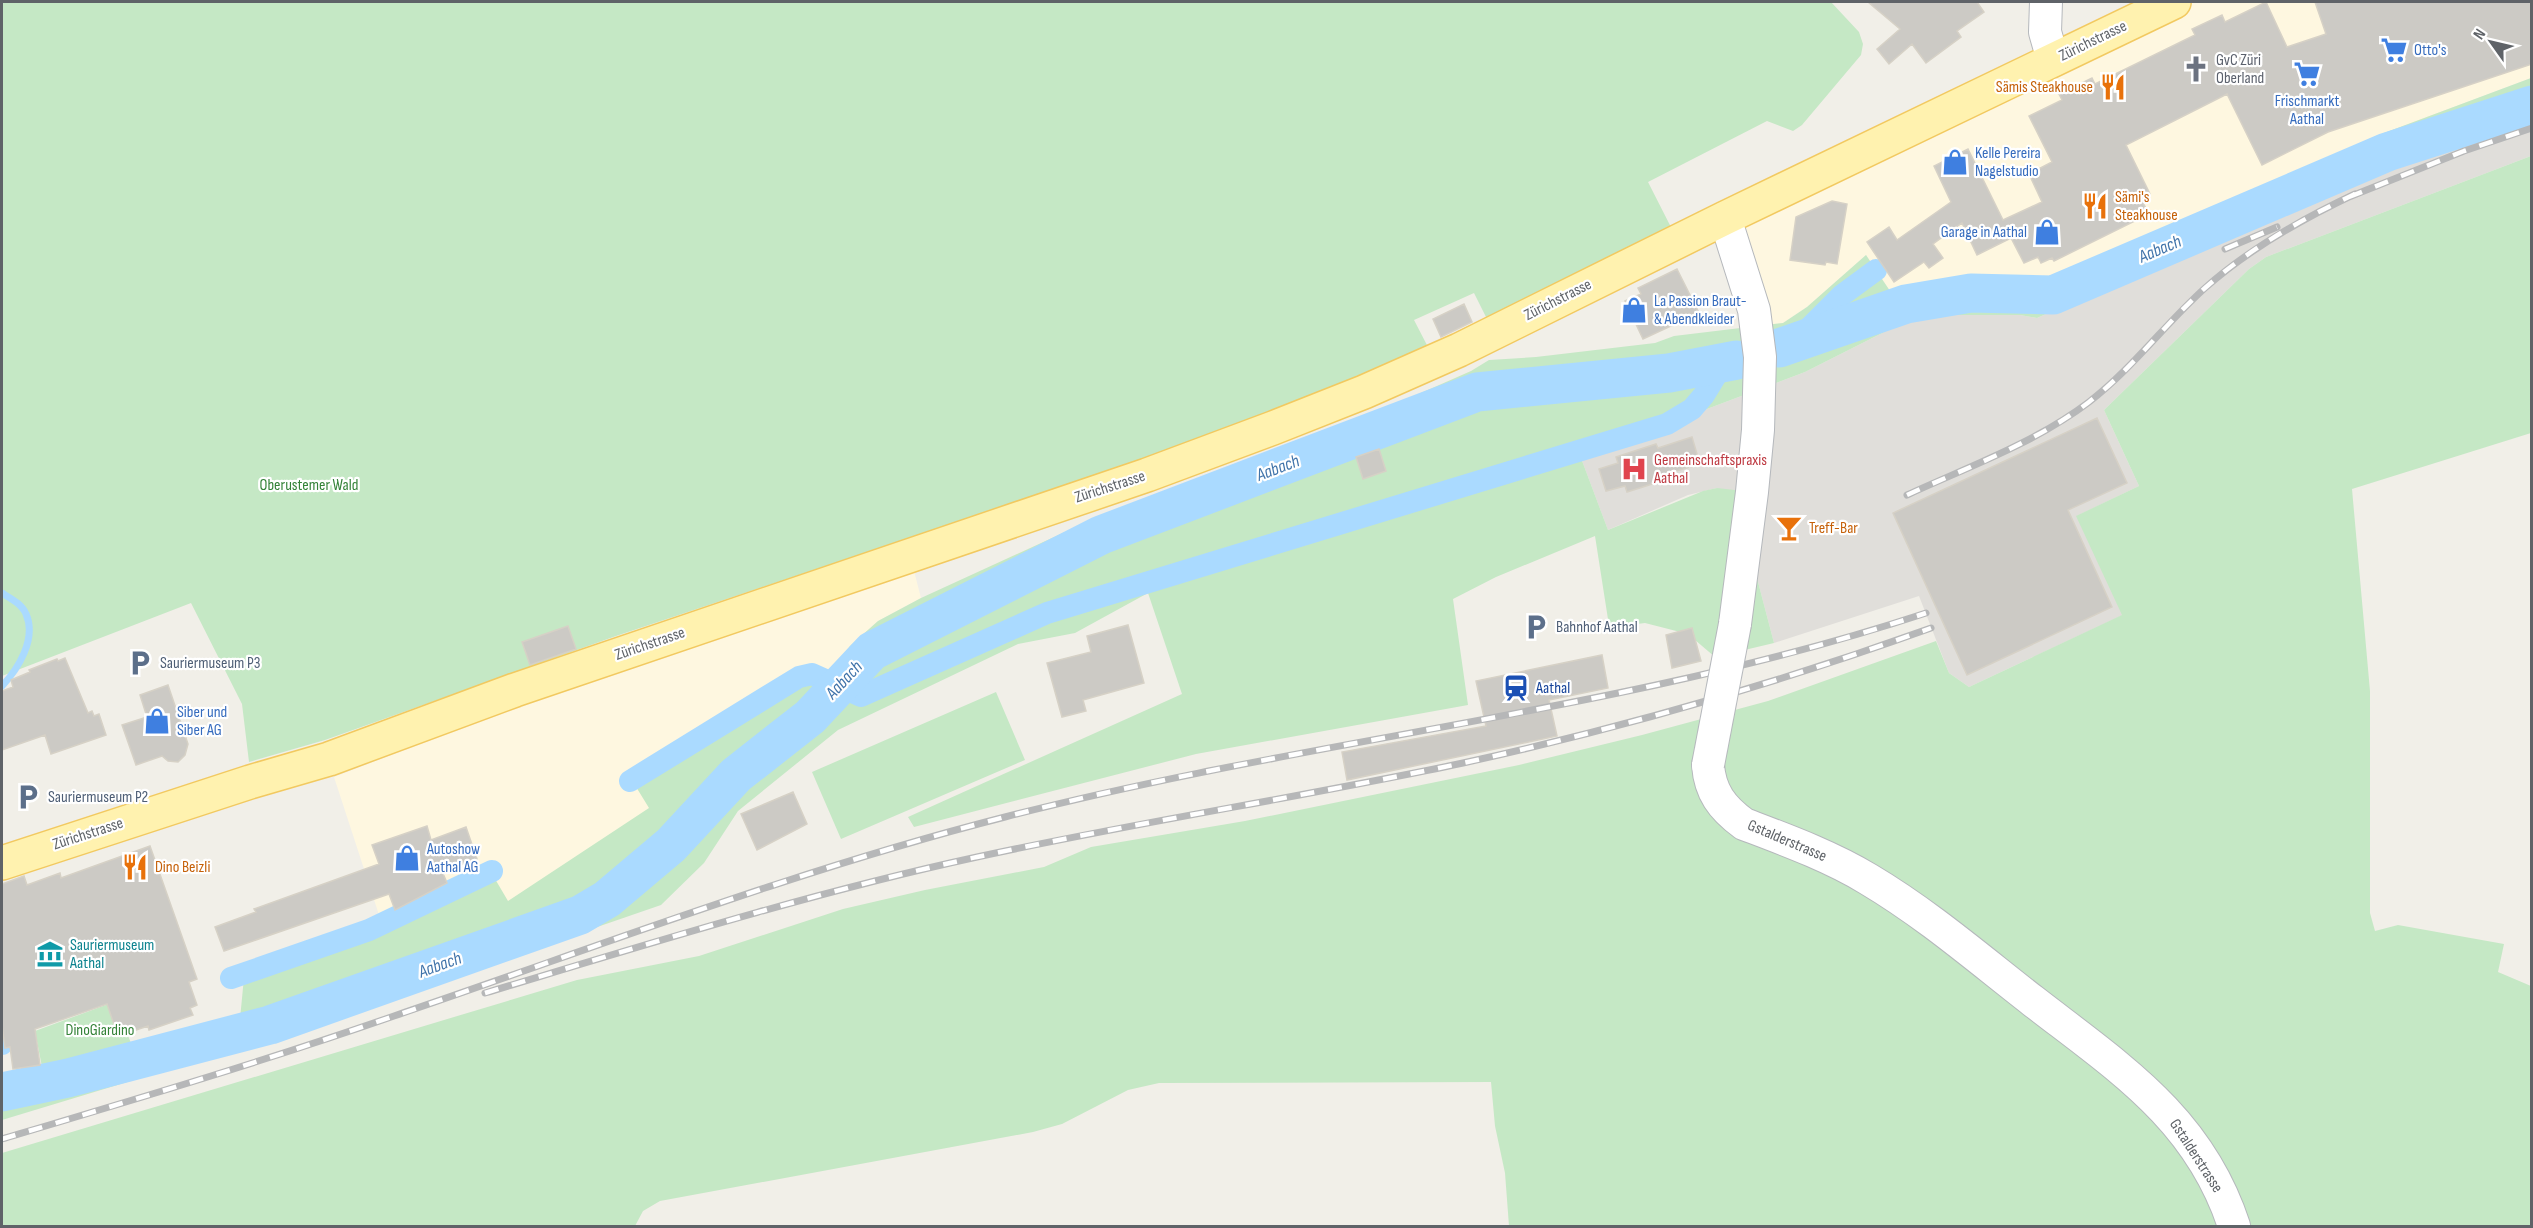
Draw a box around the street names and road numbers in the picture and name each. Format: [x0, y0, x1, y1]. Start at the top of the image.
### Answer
street label: Zürichstrasse [2056, 16, 2130, 66]
street label: Zürichstrasse [1521, 275, 1595, 325]
street label: Zürichstrasse [1072, 467, 1148, 507]
street label: Zürichstrasse [612, 623, 688, 665]
street label: Zürichstrasse [50, 814, 126, 854]
street label: Gstalderstrasse [1745, 816, 1829, 866]
street label: Gstalderstrasse [2165, 1116, 2227, 1196]

